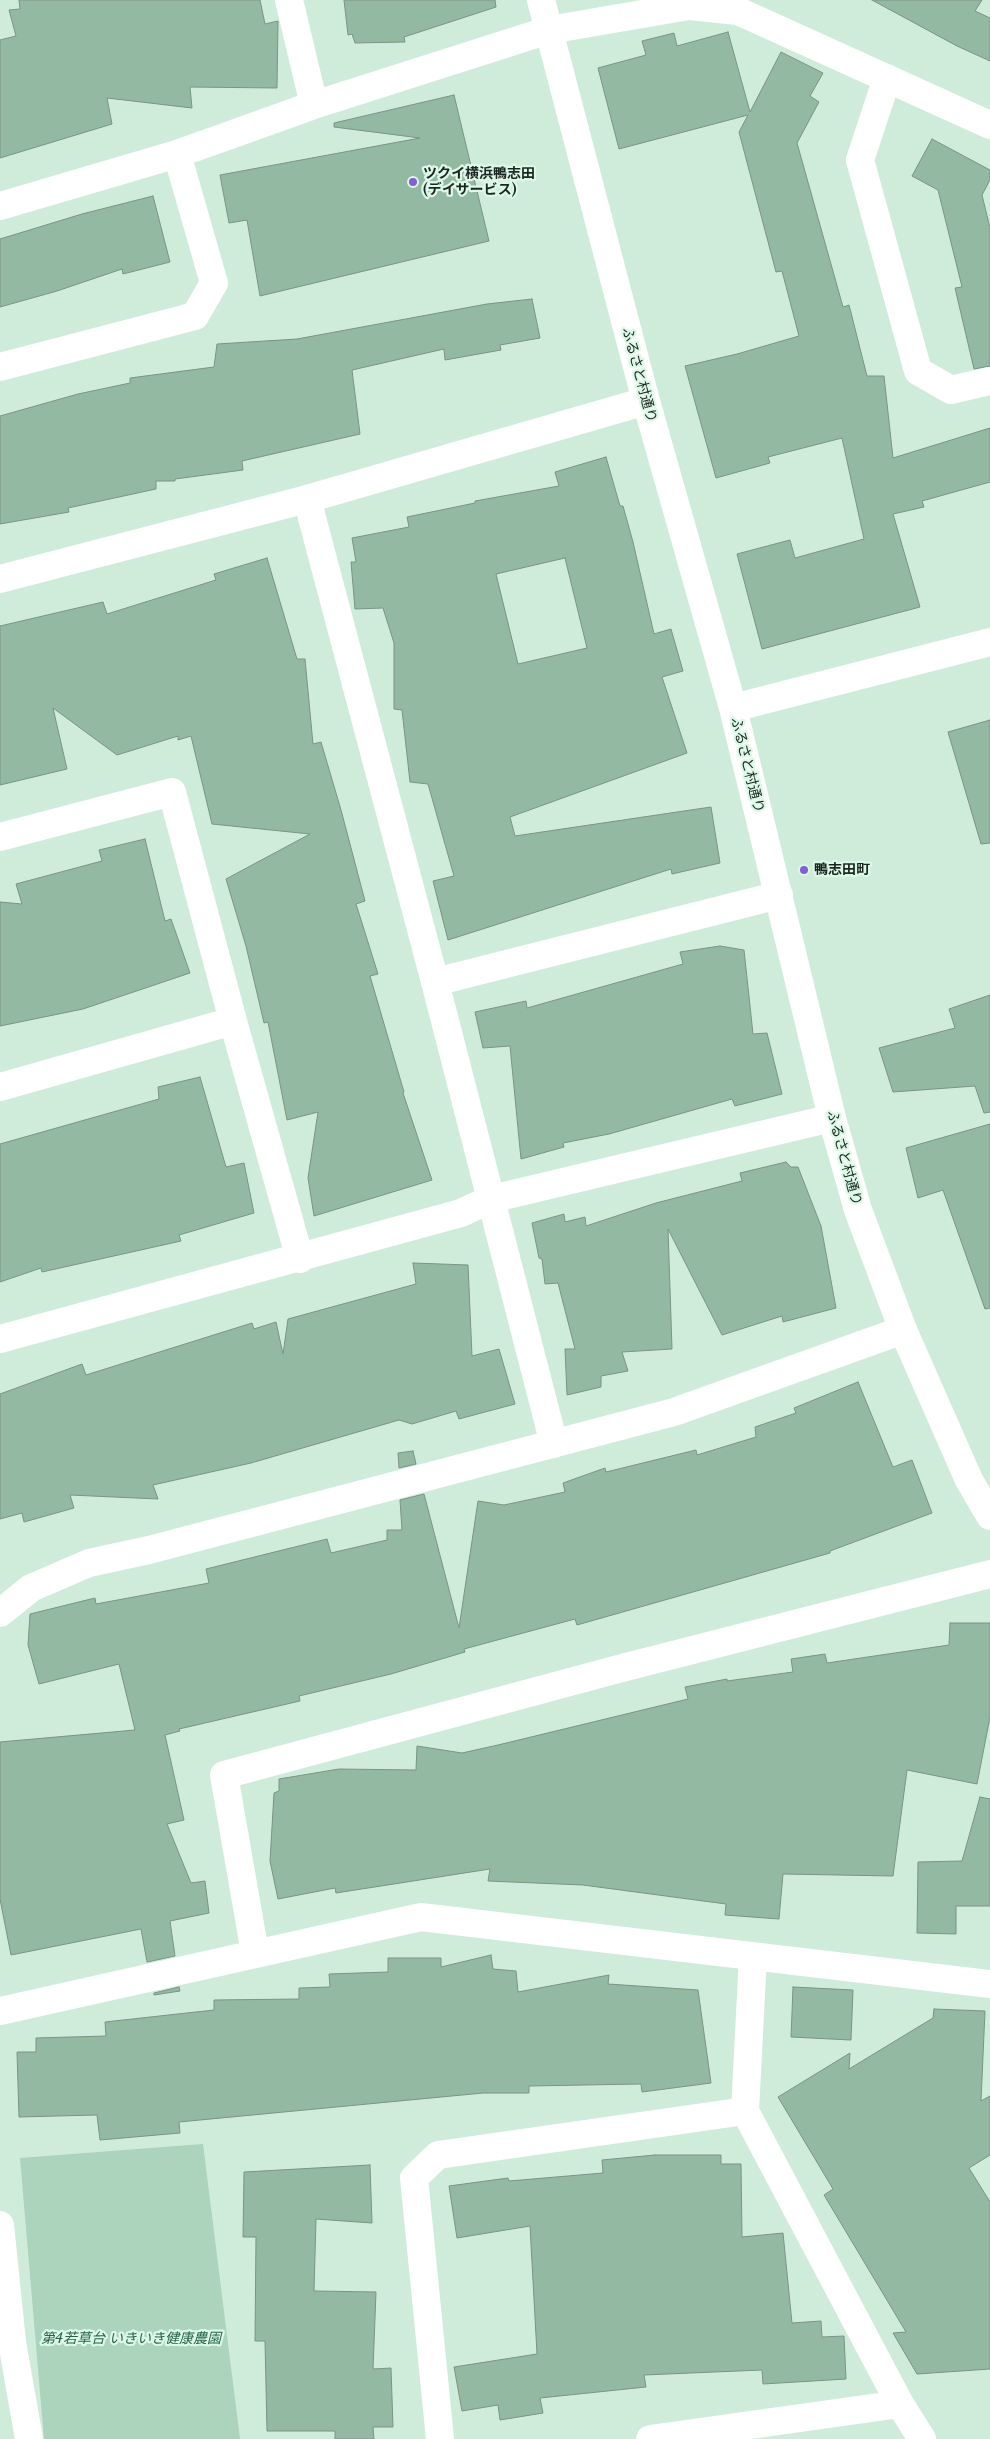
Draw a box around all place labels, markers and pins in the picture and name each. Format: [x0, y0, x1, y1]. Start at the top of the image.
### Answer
place label: ツクイ横浜鴨志田 (デイサービス) [423, 166, 535, 198]
marker: ツクイ横浜鴨志田 (デイサービス) [407, 176, 419, 188]
place label: 鴨志田町 [814, 862, 870, 878]
marker: 鴨志田町 [798, 864, 810, 876]

